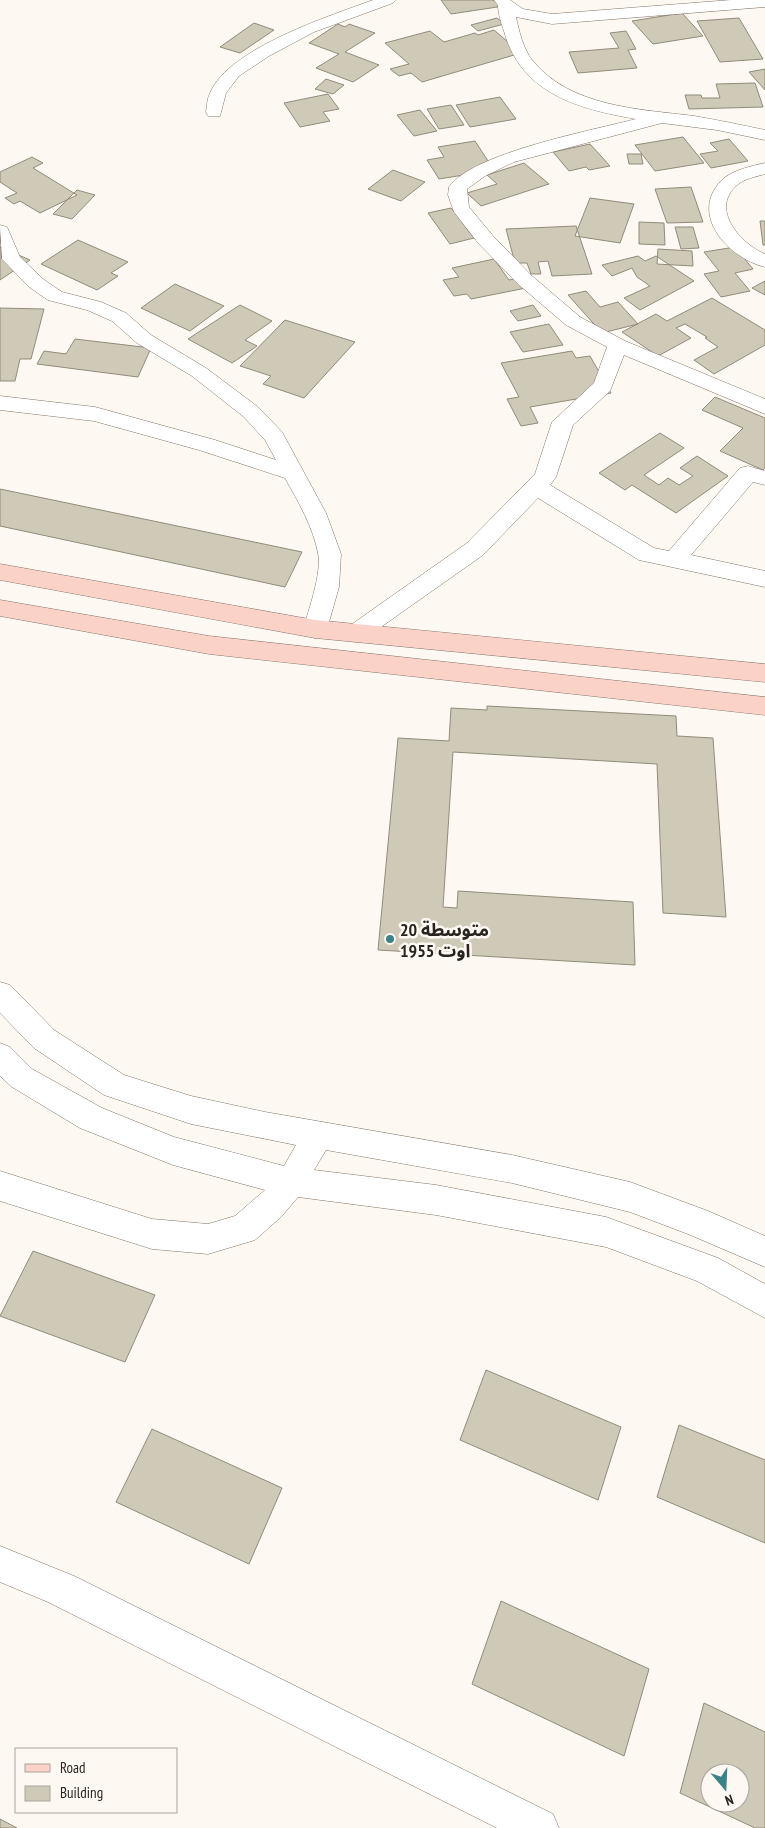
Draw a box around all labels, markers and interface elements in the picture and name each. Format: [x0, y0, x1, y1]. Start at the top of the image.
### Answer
place label: متوسطة 20 اوت 1955 [400, 918, 489, 962]
marker: متوسطة 20 اوت 1955 [384, 933, 396, 945]
legend [15, 1748, 178, 1813]
text: Road [60, 1758, 86, 1777]
north arrow [700, 1763, 750, 1813]
text: Building [60, 1783, 103, 1802]
text: N [723, 1791, 736, 1810]

